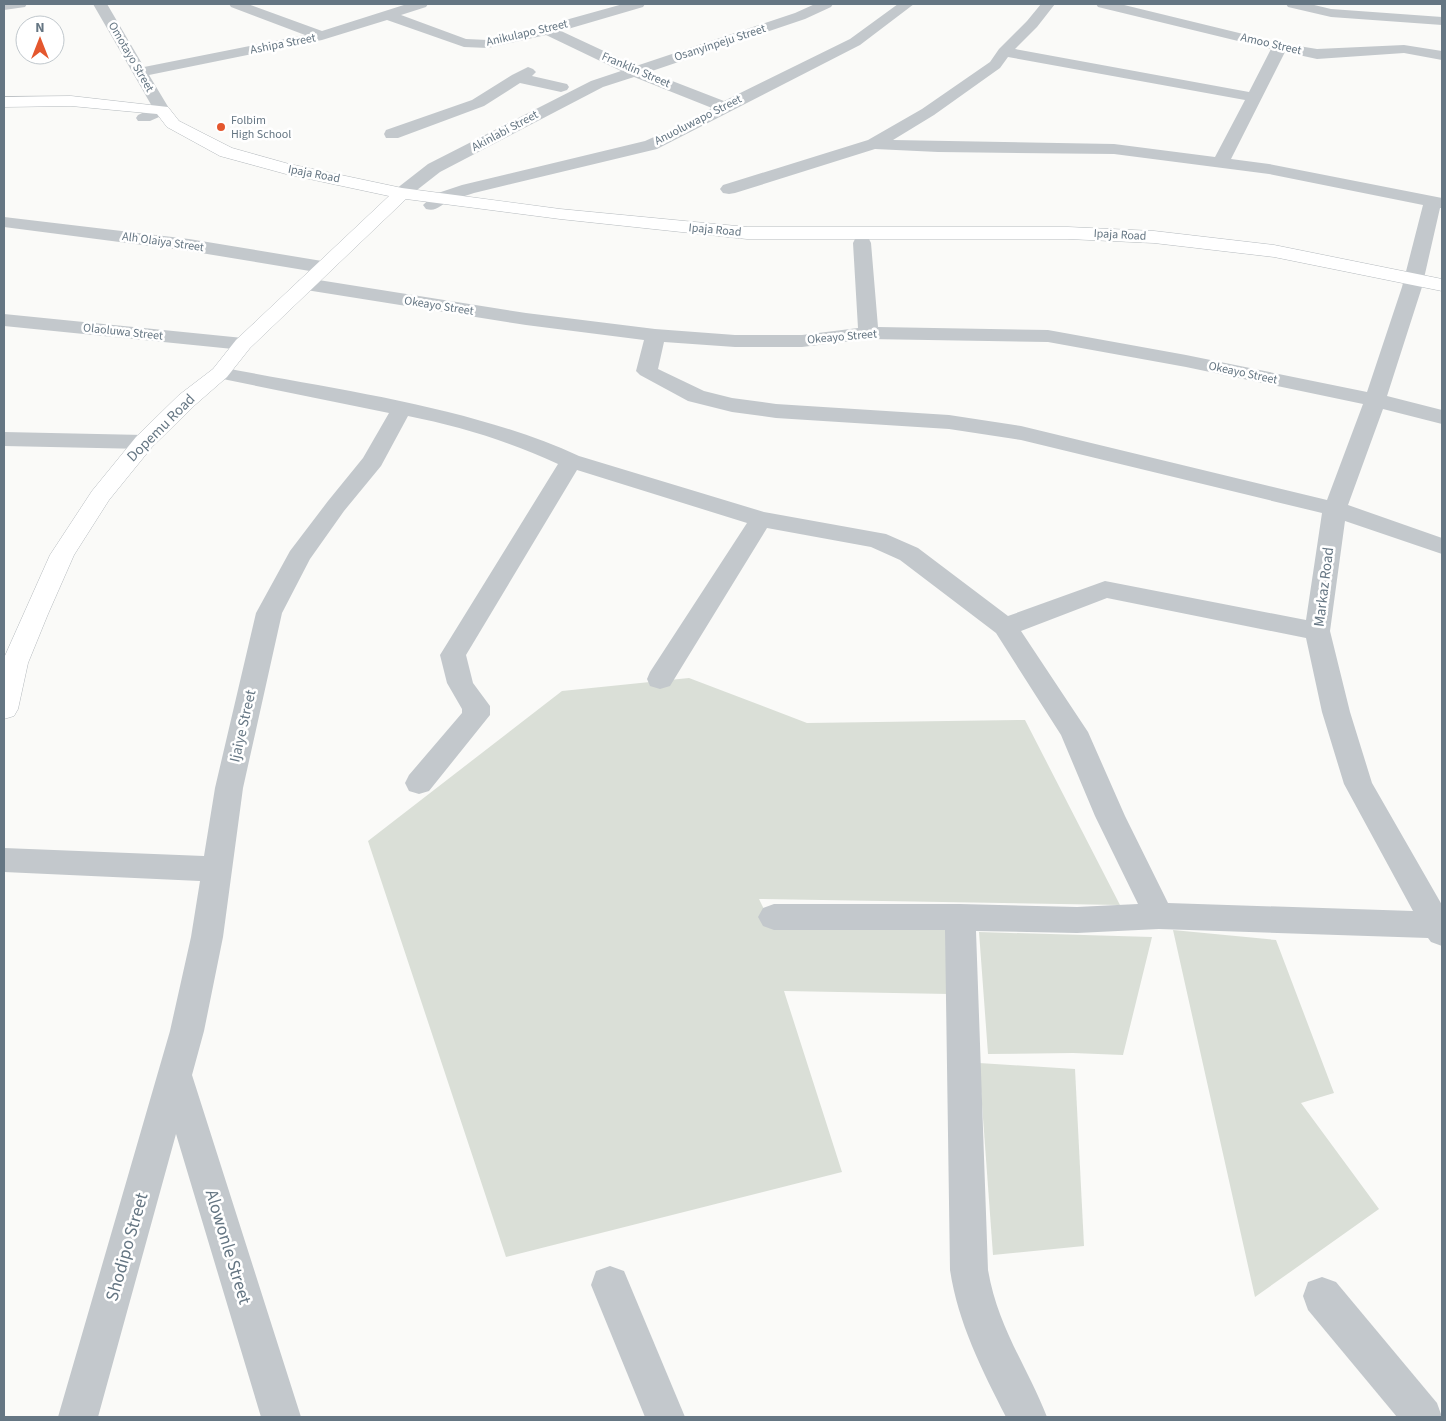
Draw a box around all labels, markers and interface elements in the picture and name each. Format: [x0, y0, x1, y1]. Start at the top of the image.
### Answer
north arrow [15, 15, 65, 65]
street label: Anikulapo Street [485, 15, 569, 51]
text: N [35, 18, 45, 38]
street label: Omotayo Street [104, 19, 158, 95]
street label: Osanyinpeju Street [672, 20, 768, 66]
street label: Ashipa Street [249, 29, 317, 59]
street label: Amoo Street [1239, 29, 1303, 59]
street label: Franklin Street [599, 48, 673, 92]
street label: Anuoluwapo Street [651, 91, 745, 149]
street label: Akinlabi Street [469, 106, 541, 156]
place label: Folbim High School [231, 112, 291, 143]
marker: Folbim High School [215, 121, 227, 133]
street label: Ipaja Road [286, 161, 342, 187]
street label: Ipaja Road [688, 219, 742, 241]
street label: Ipaja Road [1093, 225, 1147, 245]
street label: Alh Olaiya Street [121, 228, 205, 256]
street label: Okeayo Street [403, 292, 475, 320]
street label: Olaoluwa Street [82, 319, 164, 345]
street label: Okeayo Street [806, 325, 878, 349]
street label: Okeayo Street [1207, 357, 1279, 389]
street label: Dopemu Road [122, 389, 200, 467]
street label: Markaz Road [1309, 546, 1339, 628]
street label: Ijaiye Street [224, 688, 262, 764]
street label: Alowonle Street [199, 1187, 257, 1307]
street label: Shodipo Street [100, 1190, 154, 1304]

